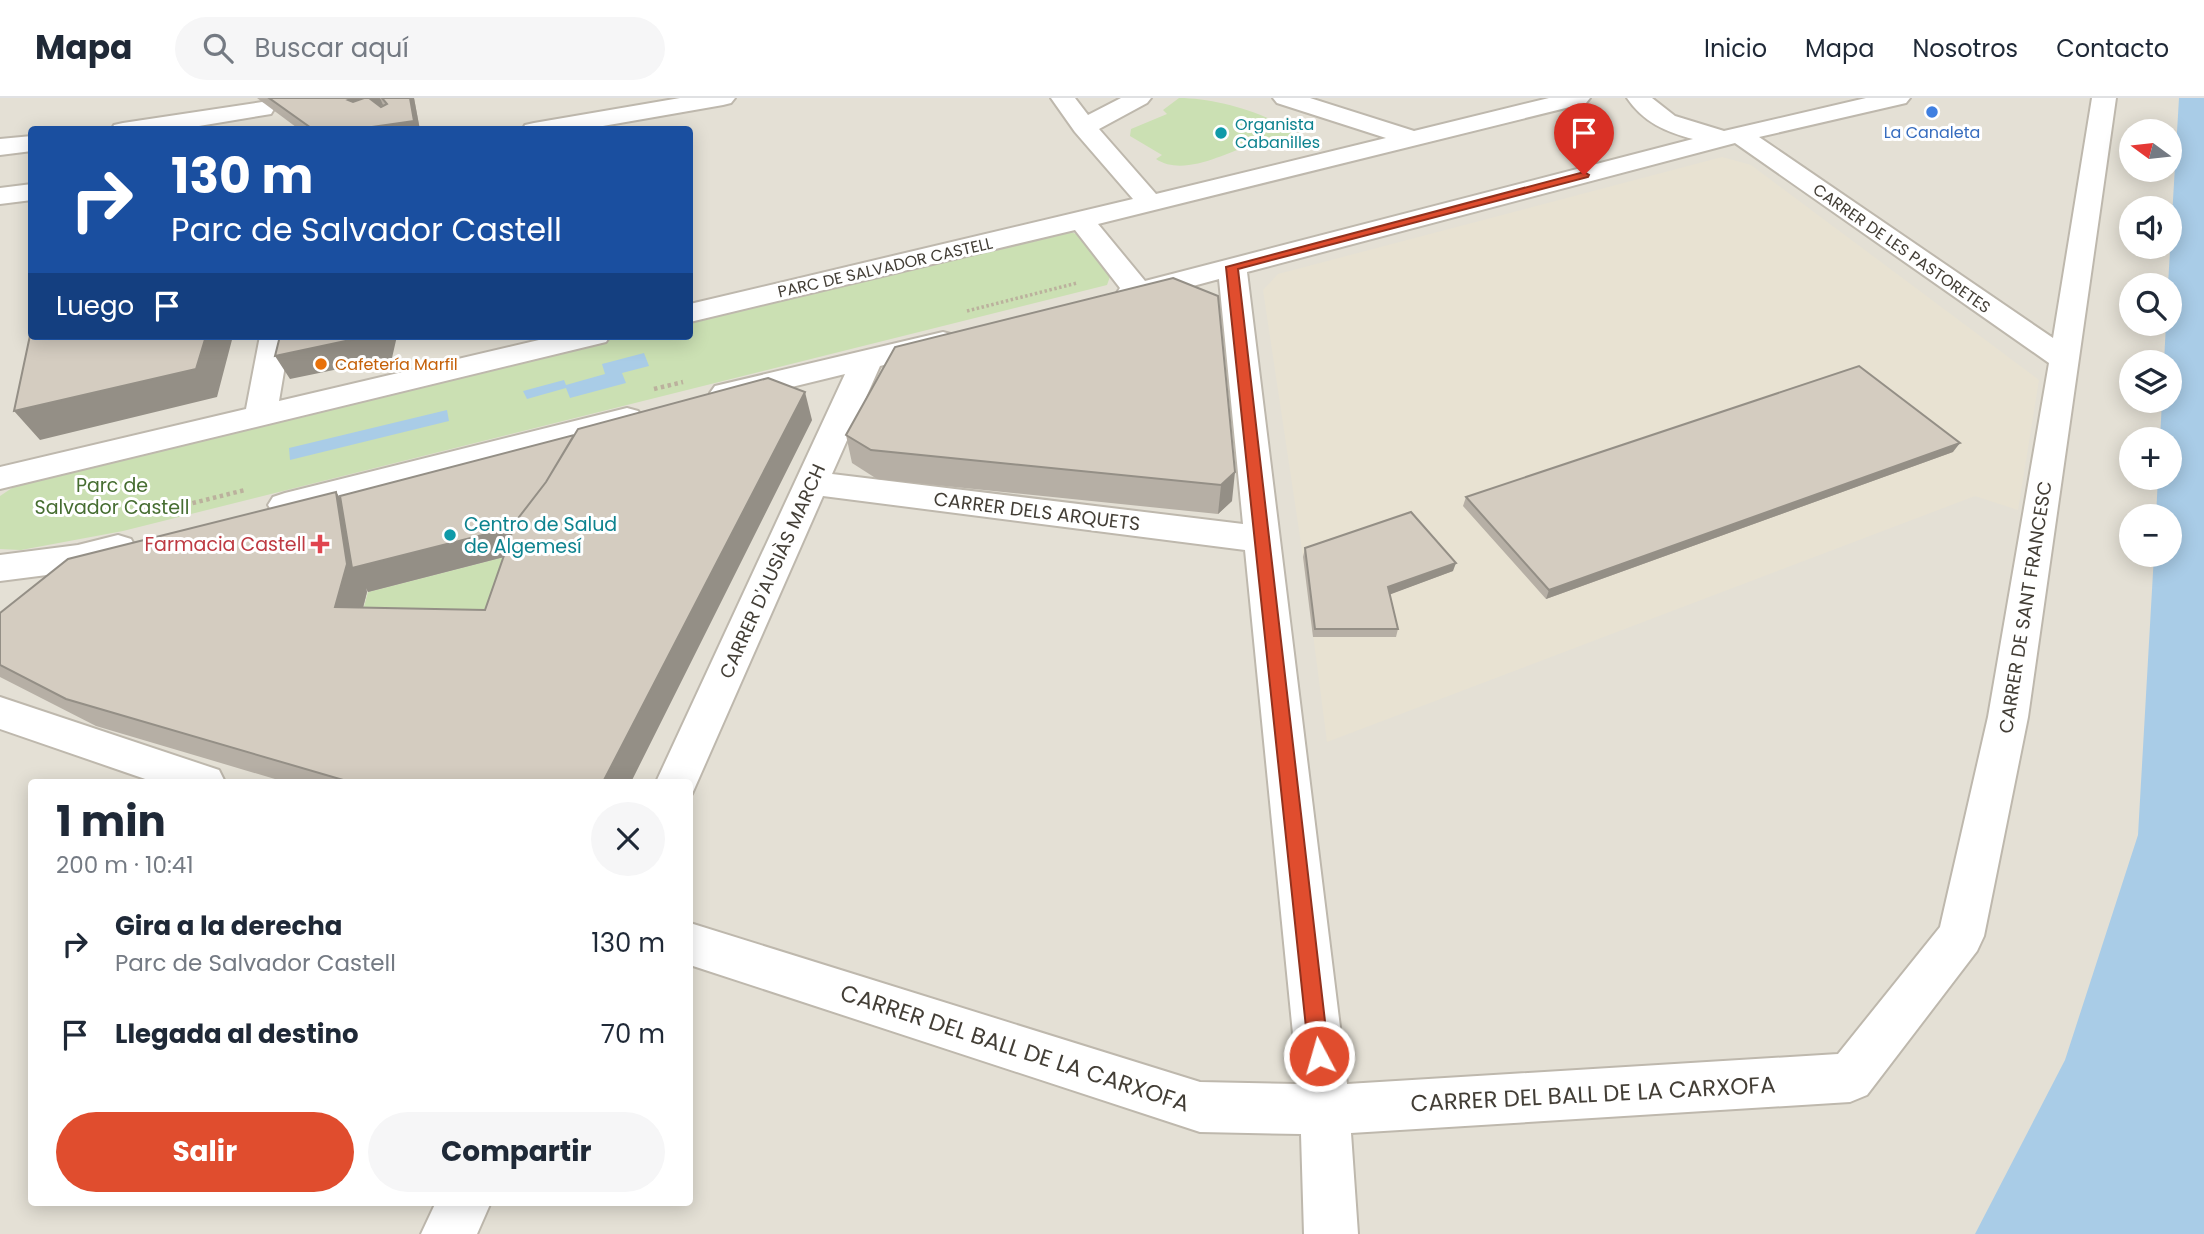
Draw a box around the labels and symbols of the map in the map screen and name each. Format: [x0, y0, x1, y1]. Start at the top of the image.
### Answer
pin [1554, 103, 1614, 175]
marker: La Canaleta [1924, 104, 1940, 120]
place label: Organista Cabanilles [1235, 113, 1320, 154]
north arrow [2119, 119, 2182, 182]
place label: La Canaleta [1884, 121, 1980, 144]
marker: Organista Cabanilles [1213, 125, 1229, 141]
street label: CARRER DE LES PASTORETES [1808, 178, 1995, 319]
street label: PARC DE SALVADOR CASTELL [775, 232, 995, 303]
place label: Cafetería Marfil [335, 353, 458, 376]
marker: Cafetería Marfil [313, 356, 329, 372]
street label: CARRER D'AUSIÀS MARCH [713, 460, 832, 683]
park label: Parc de Salvador Castell [35, 472, 189, 521]
street label: CARRER DE SANT FRANCESC [1992, 479, 2059, 735]
street label: CARRER DELS ARQUETS [932, 485, 1142, 538]
place label: Centro de Salud de Algemesí [464, 511, 617, 560]
marker: Centro de Salud de Algemesí [442, 527, 458, 543]
place label: Farmacia Castell [144, 531, 306, 558]
marker: Farmacia Castell [312, 536, 328, 552]
street label: CARRER DEL BALL DE LA CARXOFA [836, 976, 1194, 1120]
position arrow [1282, 1019, 1356, 1093]
street label: CARRER DEL BALL DE LA CARXOFA [1410, 1068, 1776, 1120]

